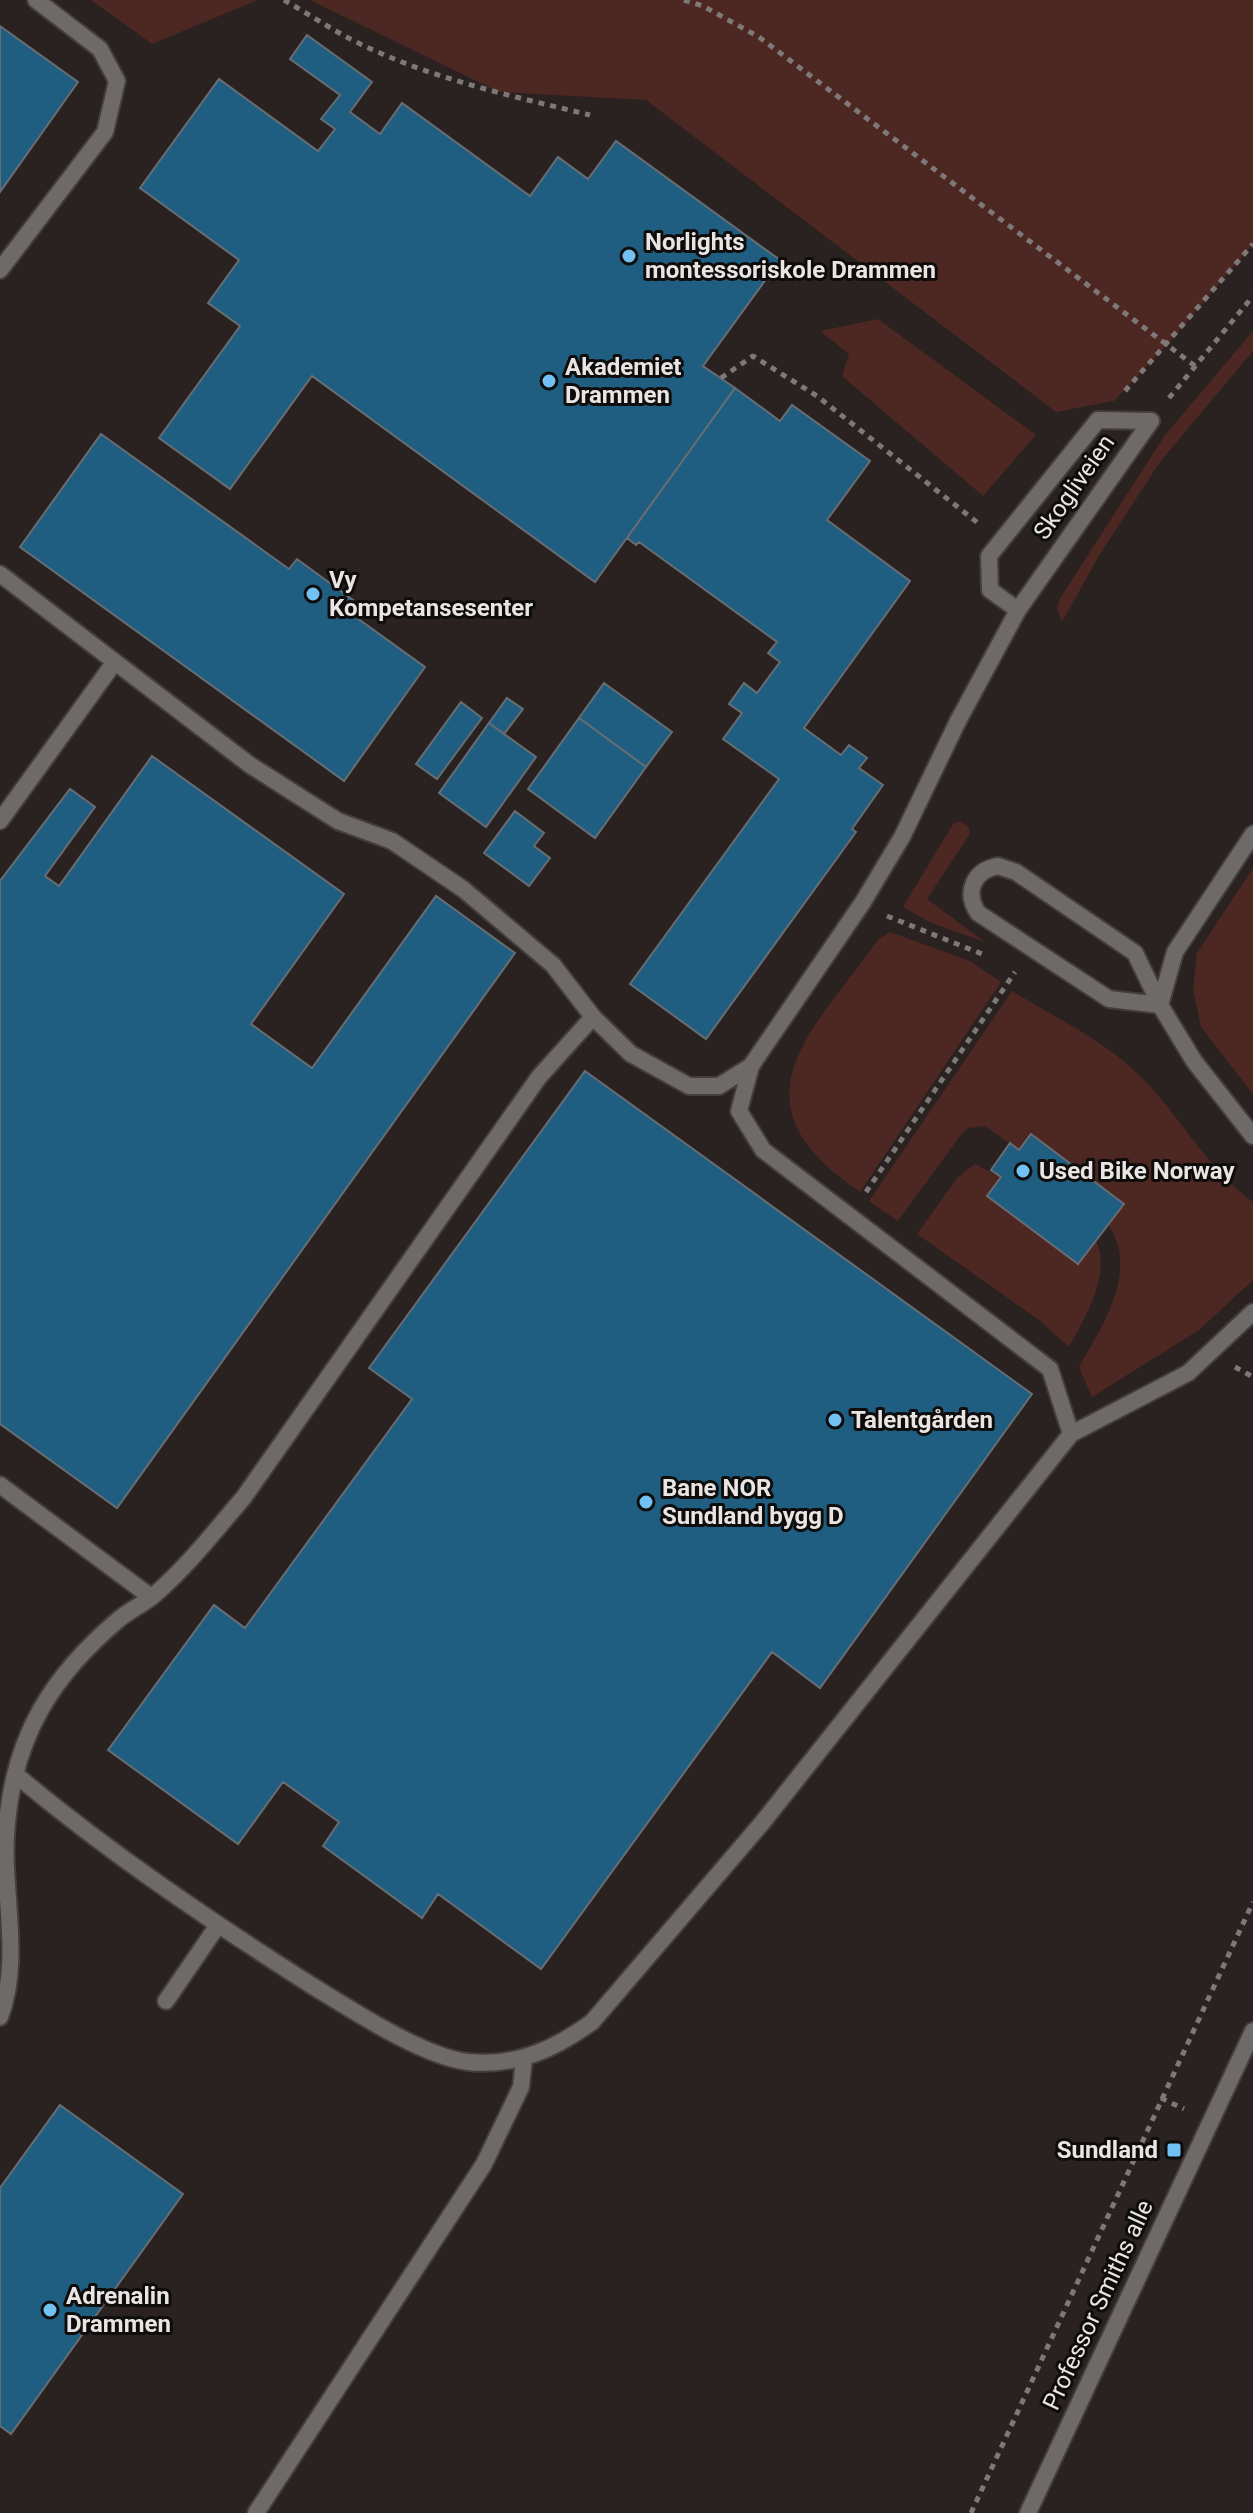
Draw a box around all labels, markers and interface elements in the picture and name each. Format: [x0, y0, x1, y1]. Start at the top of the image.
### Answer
place label: Norlights montessoriskole Drammen [645, 228, 936, 284]
marker: Norlights montessoriskole Drammen [620, 247, 638, 265]
place label: Akademiet Drammen [565, 353, 681, 409]
marker: Akademiet Drammen [540, 372, 558, 390]
street label: Skogliveien [1028, 429, 1120, 545]
place label: Vy Kompetansesenter [329, 566, 533, 622]
marker: Vy Kompetansesenter [304, 585, 322, 603]
place label: Used Bike Norway [1039, 1157, 1236, 1185]
marker: Used Bike Norway [1014, 1162, 1032, 1180]
place label: Talentgården [851, 1406, 993, 1434]
marker: Talentgården [826, 1411, 844, 1429]
place label: Bane NOR Sundland bygg D [662, 1474, 844, 1530]
marker: Bane NOR Sundland bygg D [637, 1493, 655, 1511]
place label: Sundland [1057, 2136, 1158, 2164]
marker: Sundland [1165, 2141, 1183, 2159]
street label: Professor Smiths alle [1037, 2196, 1159, 2414]
place label: Adrenalin Drammen [66, 2282, 171, 2338]
marker: Adrenalin Drammen [41, 2301, 59, 2319]

